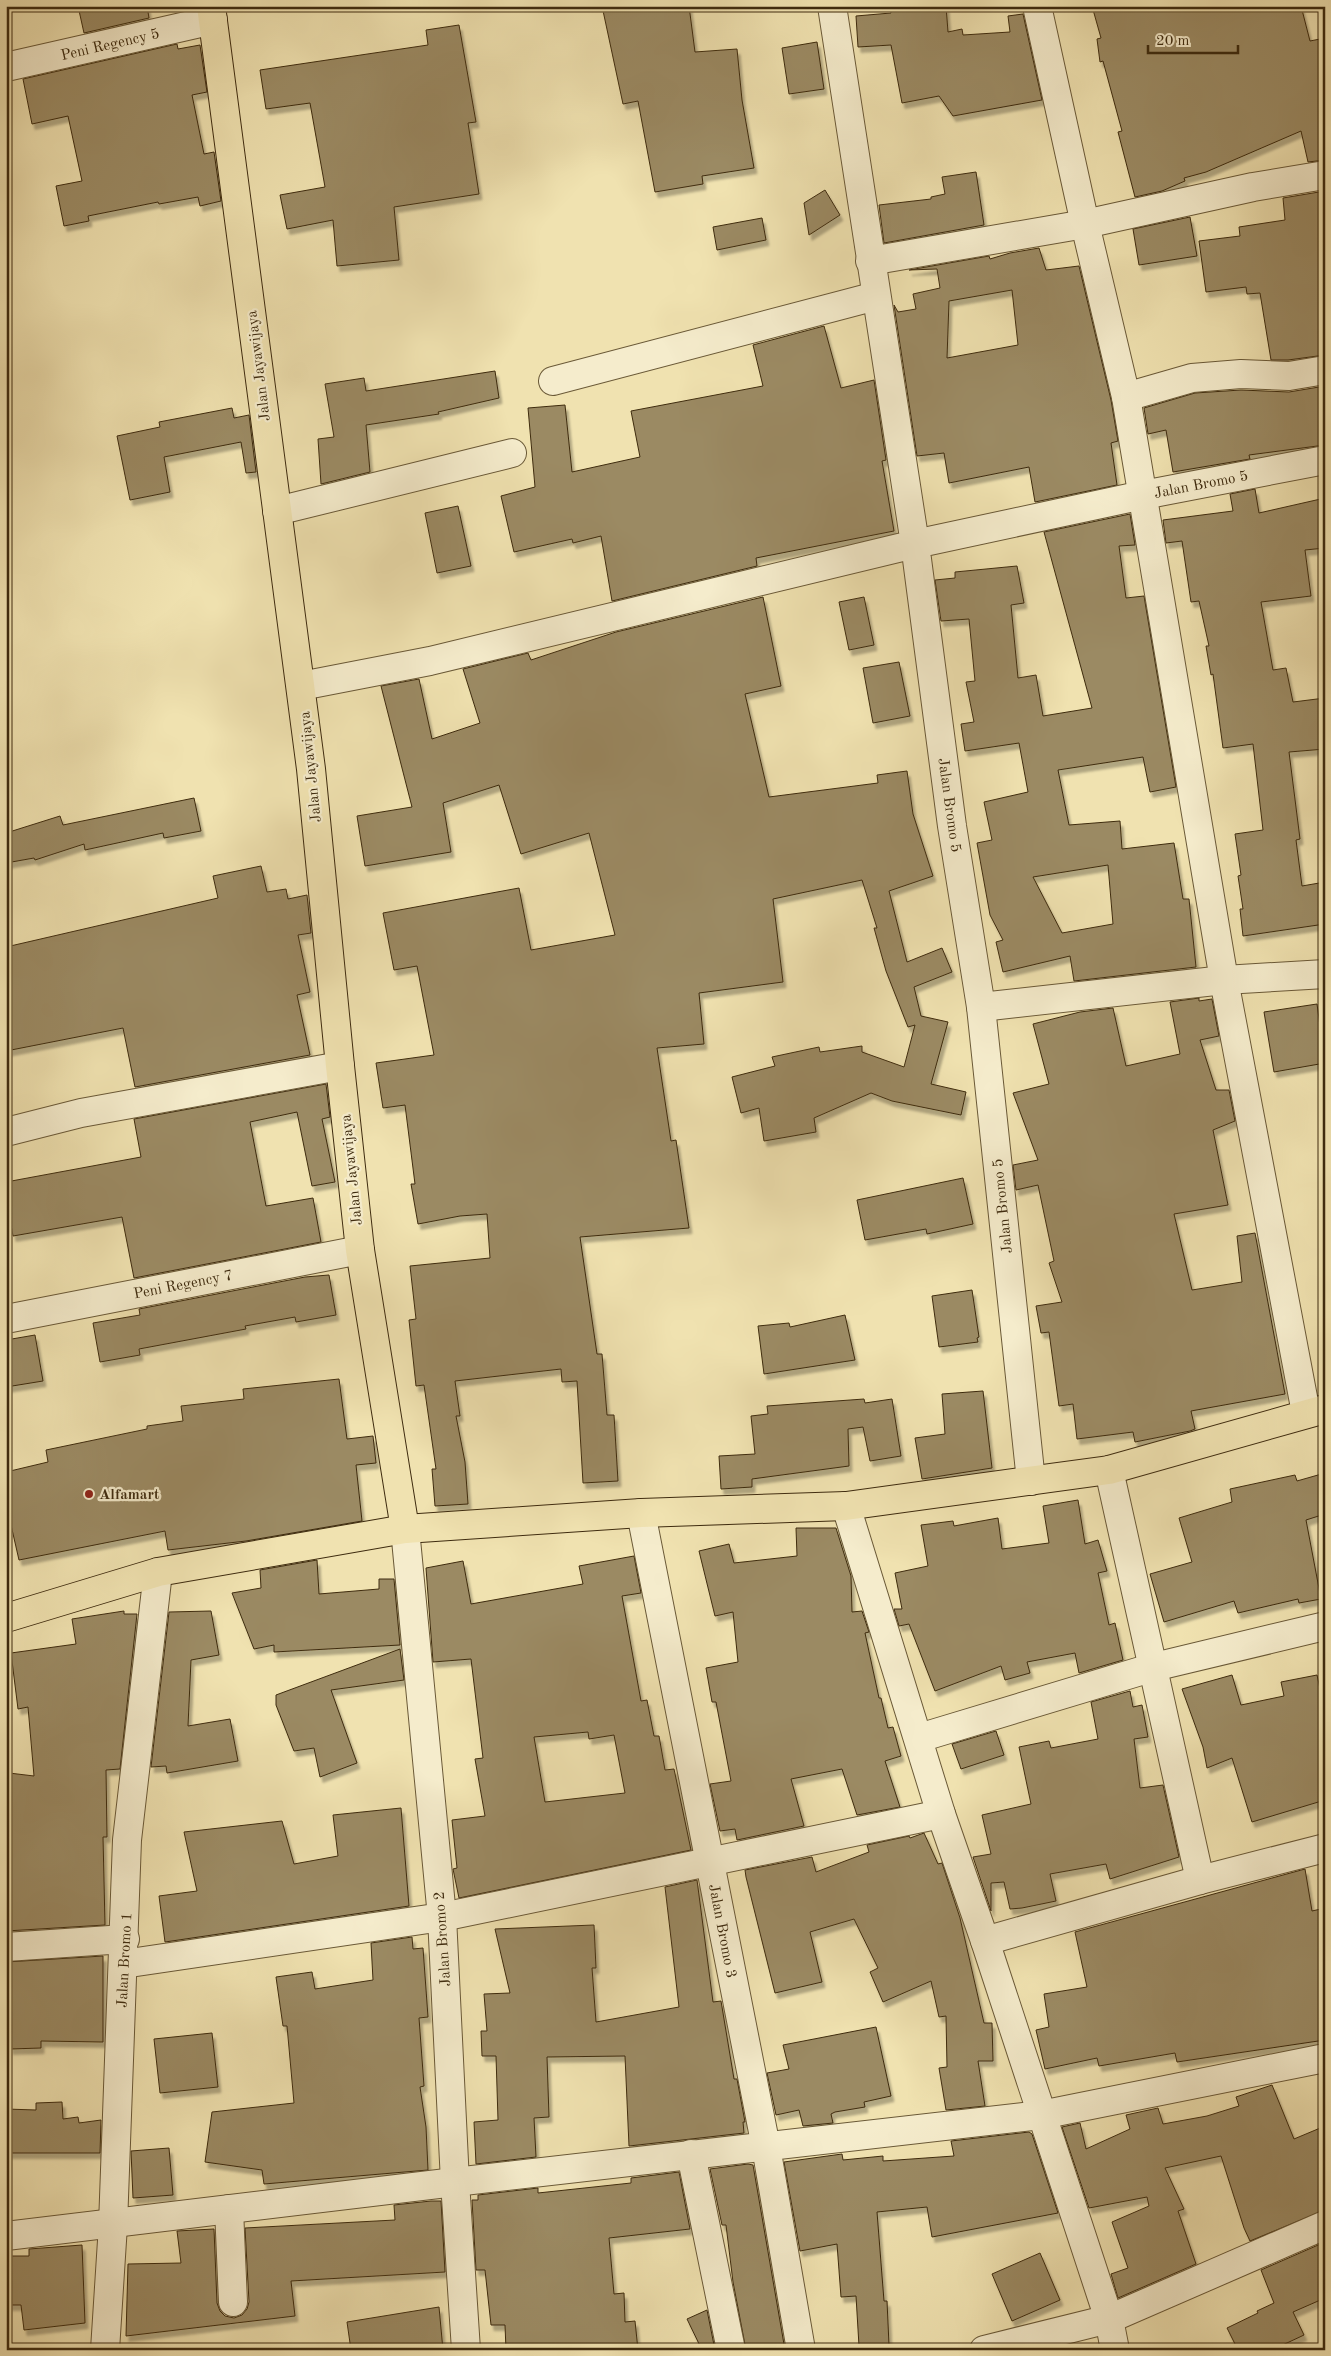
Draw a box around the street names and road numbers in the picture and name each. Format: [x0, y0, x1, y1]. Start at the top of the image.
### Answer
street label: Peni Regency 5 [60, 27, 161, 64]
street label: Jalan Jayawijaya [245, 309, 274, 422]
street label: Jalan Bromo 5 [1153, 469, 1250, 502]
street label: Jalan Jayawijaya [298, 710, 325, 823]
street label: Jalan Bromo 5 [934, 757, 963, 854]
street label: Jalan Jayawijaya [339, 1113, 366, 1226]
street label: Jalan Bromo 5 [991, 1158, 1016, 1254]
street label: Peni Regency 7 [132, 1268, 234, 1302]
street label: Jalan Bromo 3 [705, 1883, 738, 1980]
street label: Jalan Bromo 2 [433, 1891, 454, 1987]
street label: Jalan Bromo 1 [116, 1912, 135, 2008]

